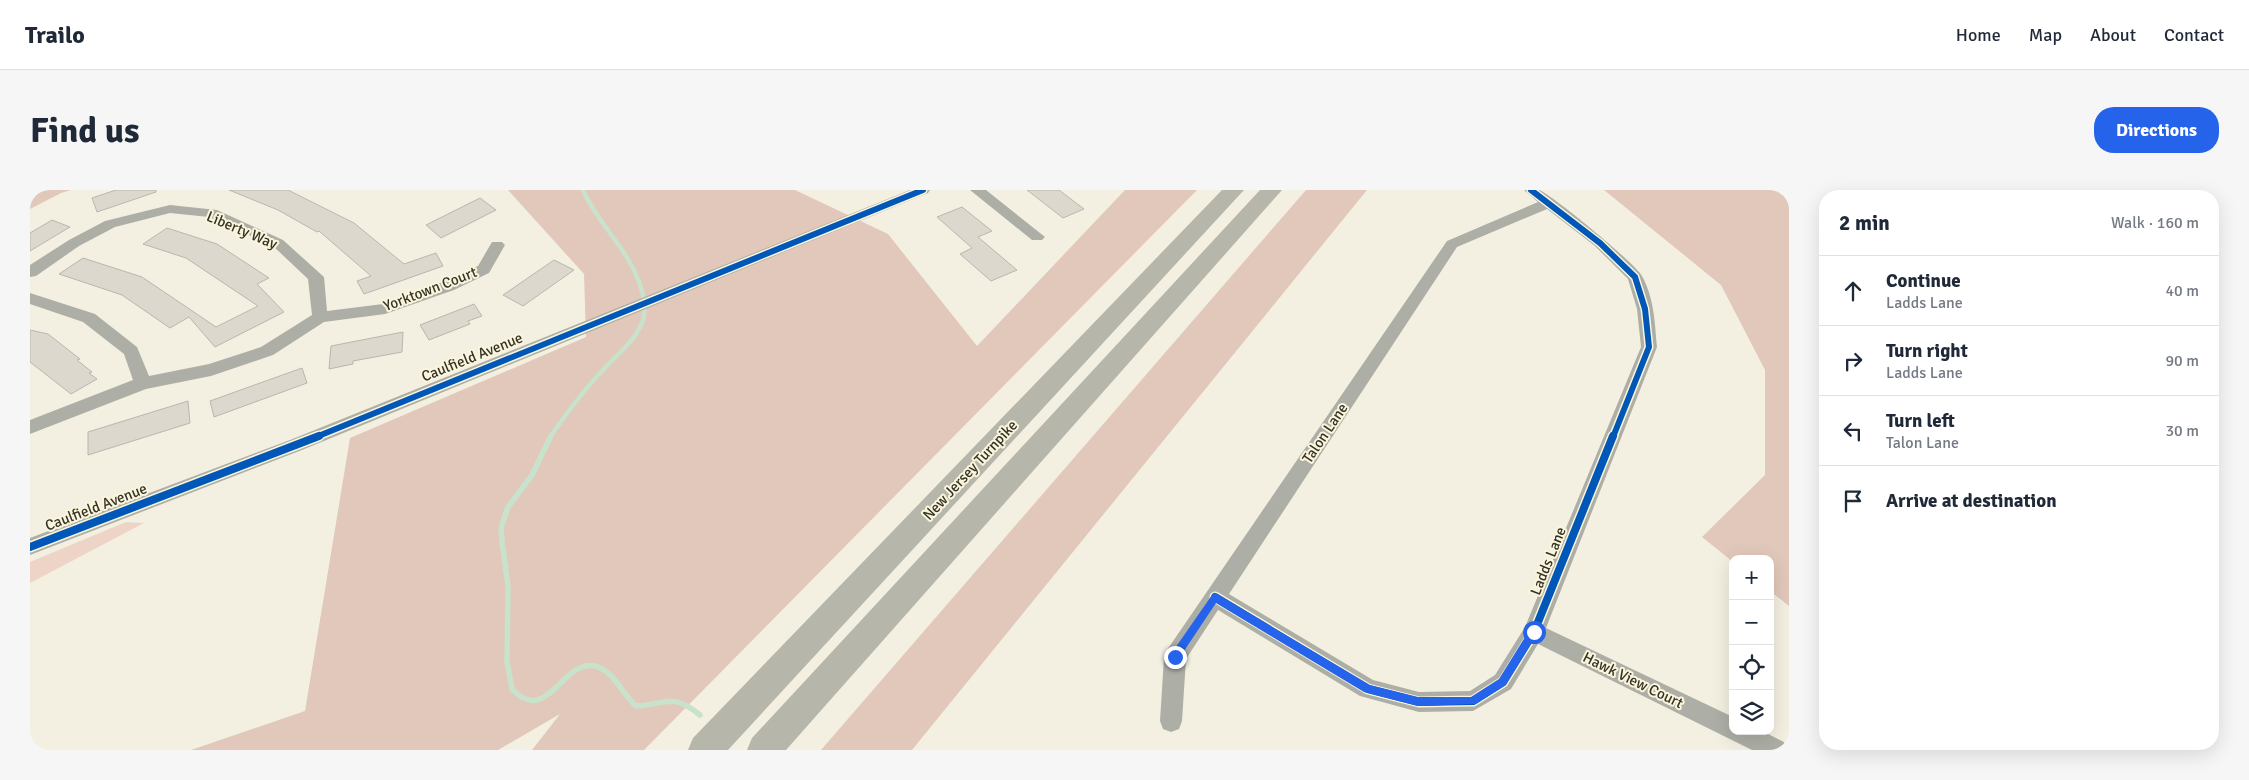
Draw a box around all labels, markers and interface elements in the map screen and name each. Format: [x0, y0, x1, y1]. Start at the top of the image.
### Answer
text: Trailo [25, 20, 85, 50]
text: Home [1956, 24, 2001, 46]
text: Map [2029, 24, 2062, 46]
text: About [2090, 24, 2136, 46]
text: Contact [2164, 24, 2224, 46]
button: Directions [2094, 107, 2219, 153]
text: Find us [30, 109, 140, 152]
street label: Liberty Way [204, 207, 280, 253]
text: 2 min [1839, 210, 1890, 236]
text: Walk · 160 m [2111, 213, 2199, 233]
street label: Yorktown Court [381, 263, 479, 315]
text: Continue [1886, 269, 1961, 293]
icon: ahead [1839, 277, 1867, 305]
text: 40 m [2165, 281, 2199, 301]
text: Ladds Lane [1886, 293, 1963, 313]
street label: Caulfield Avenue [419, 328, 525, 386]
text: Turn right [1886, 339, 1968, 363]
icon: right [1839, 347, 1867, 375]
text: 90 m [2165, 351, 2199, 371]
text: Ladds Lane [1886, 363, 1963, 383]
street label: Talon Lane [1298, 400, 1352, 466]
text: Turn left [1886, 409, 1955, 433]
street label: New Jersey Turnpike [919, 416, 1021, 524]
icon: left [1839, 417, 1867, 445]
text: 30 m [2165, 421, 2199, 441]
text: Talon Lane [1886, 433, 1959, 453]
street label: Caulfield Avenue [42, 479, 150, 535]
icon: arrive [1839, 487, 1867, 515]
text: Arrive at destination [1886, 489, 2057, 513]
street label: Ladds Lane [1526, 524, 1570, 598]
map controls [1729, 555, 1774, 735]
button: + [1729, 555, 1774, 600]
button: − [1729, 600, 1774, 645]
route start [1523, 621, 1546, 644]
button: locate [1729, 645, 1774, 690]
route end [1164, 646, 1187, 669]
street label: Hawk View Court [1580, 648, 1686, 712]
button: layers [1729, 690, 1774, 735]

